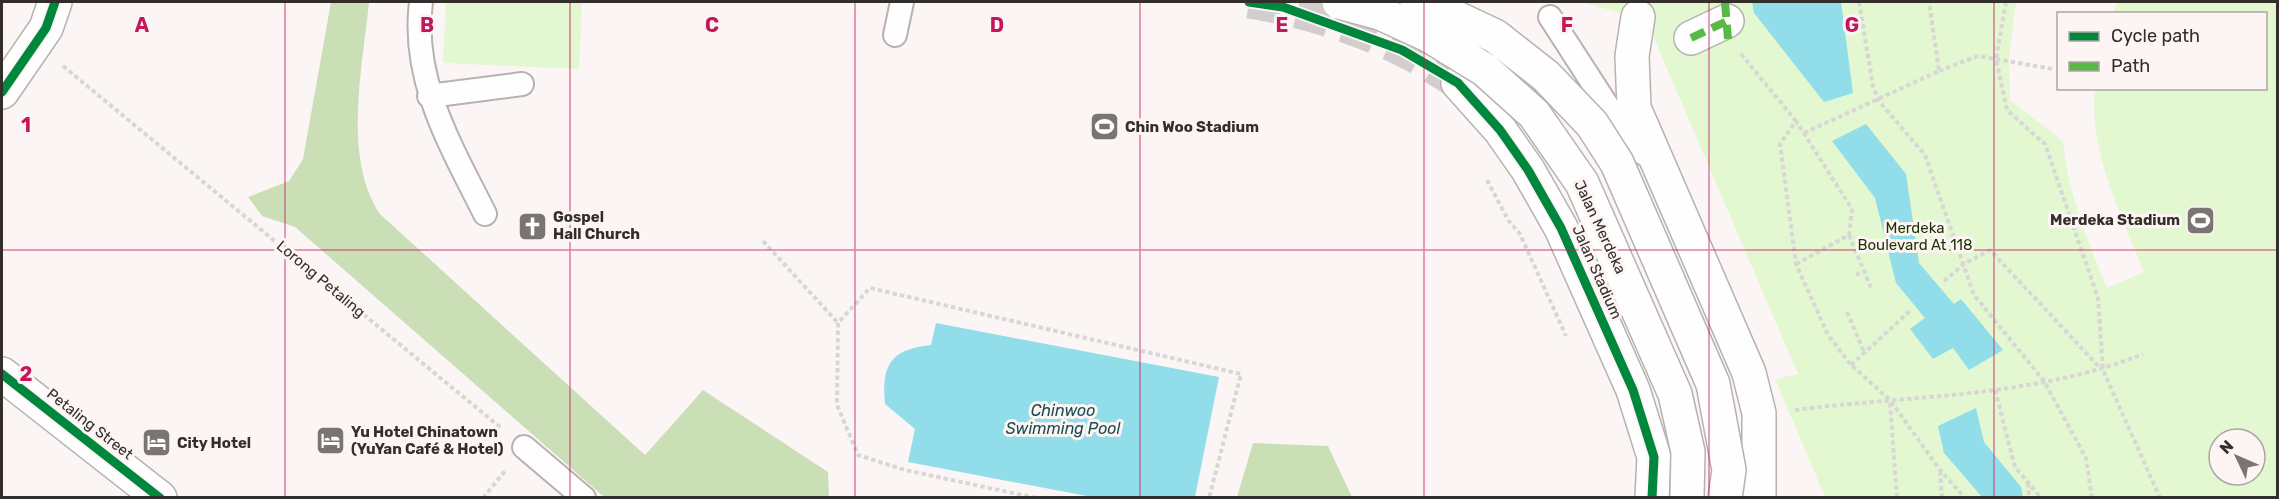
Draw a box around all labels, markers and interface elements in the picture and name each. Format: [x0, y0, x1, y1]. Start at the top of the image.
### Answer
legend [2057, 12, 2267, 90]
text: A [135, 13, 150, 37]
text: B [420, 13, 434, 37]
text: C [705, 13, 719, 37]
text: D [990, 13, 1004, 37]
text: E [1276, 13, 1288, 37]
text: F [1561, 13, 1573, 37]
text: G [1845, 13, 1859, 37]
text: Cycle path [2111, 25, 2200, 47]
text: Path [2111, 55, 2150, 77]
sports icon: Chin Woo Stadium [1088, 111, 1120, 143]
text: 1 [21, 113, 31, 137]
place label: Chin Woo Stadium [1125, 118, 1259, 136]
street label: Jalan Merdeka [1570, 177, 1630, 277]
sports icon: Merdeka Stadium [2185, 204, 2217, 236]
place label: Gospel Hall Church [553, 208, 640, 243]
church icon: Gospel Hall Church [516, 210, 548, 242]
place label: Merdeka Stadium [2050, 211, 2180, 229]
park label: Merdeka Boulevard At 118 [1857, 219, 1973, 254]
street label: Jalan Stadium [1568, 222, 1626, 322]
street label: Lorong Petaling [273, 237, 369, 321]
text: 2 [20, 362, 33, 386]
street label: Petaling Street [43, 385, 137, 463]
water label: Chinwoo Swimming Pool [1006, 401, 1121, 438]
place label: Yu Hotel Chinatown (YuYan Café & Hotel) [351, 423, 504, 458]
hotel icon: Yu Hotel Chinatown (YuYan Café & Hotel) [314, 425, 346, 457]
hotel icon: City Hotel [140, 427, 172, 459]
north arrow [2207, 427, 2267, 487]
place label: City Hotel [177, 434, 251, 452]
text: N [2216, 436, 2237, 458]

